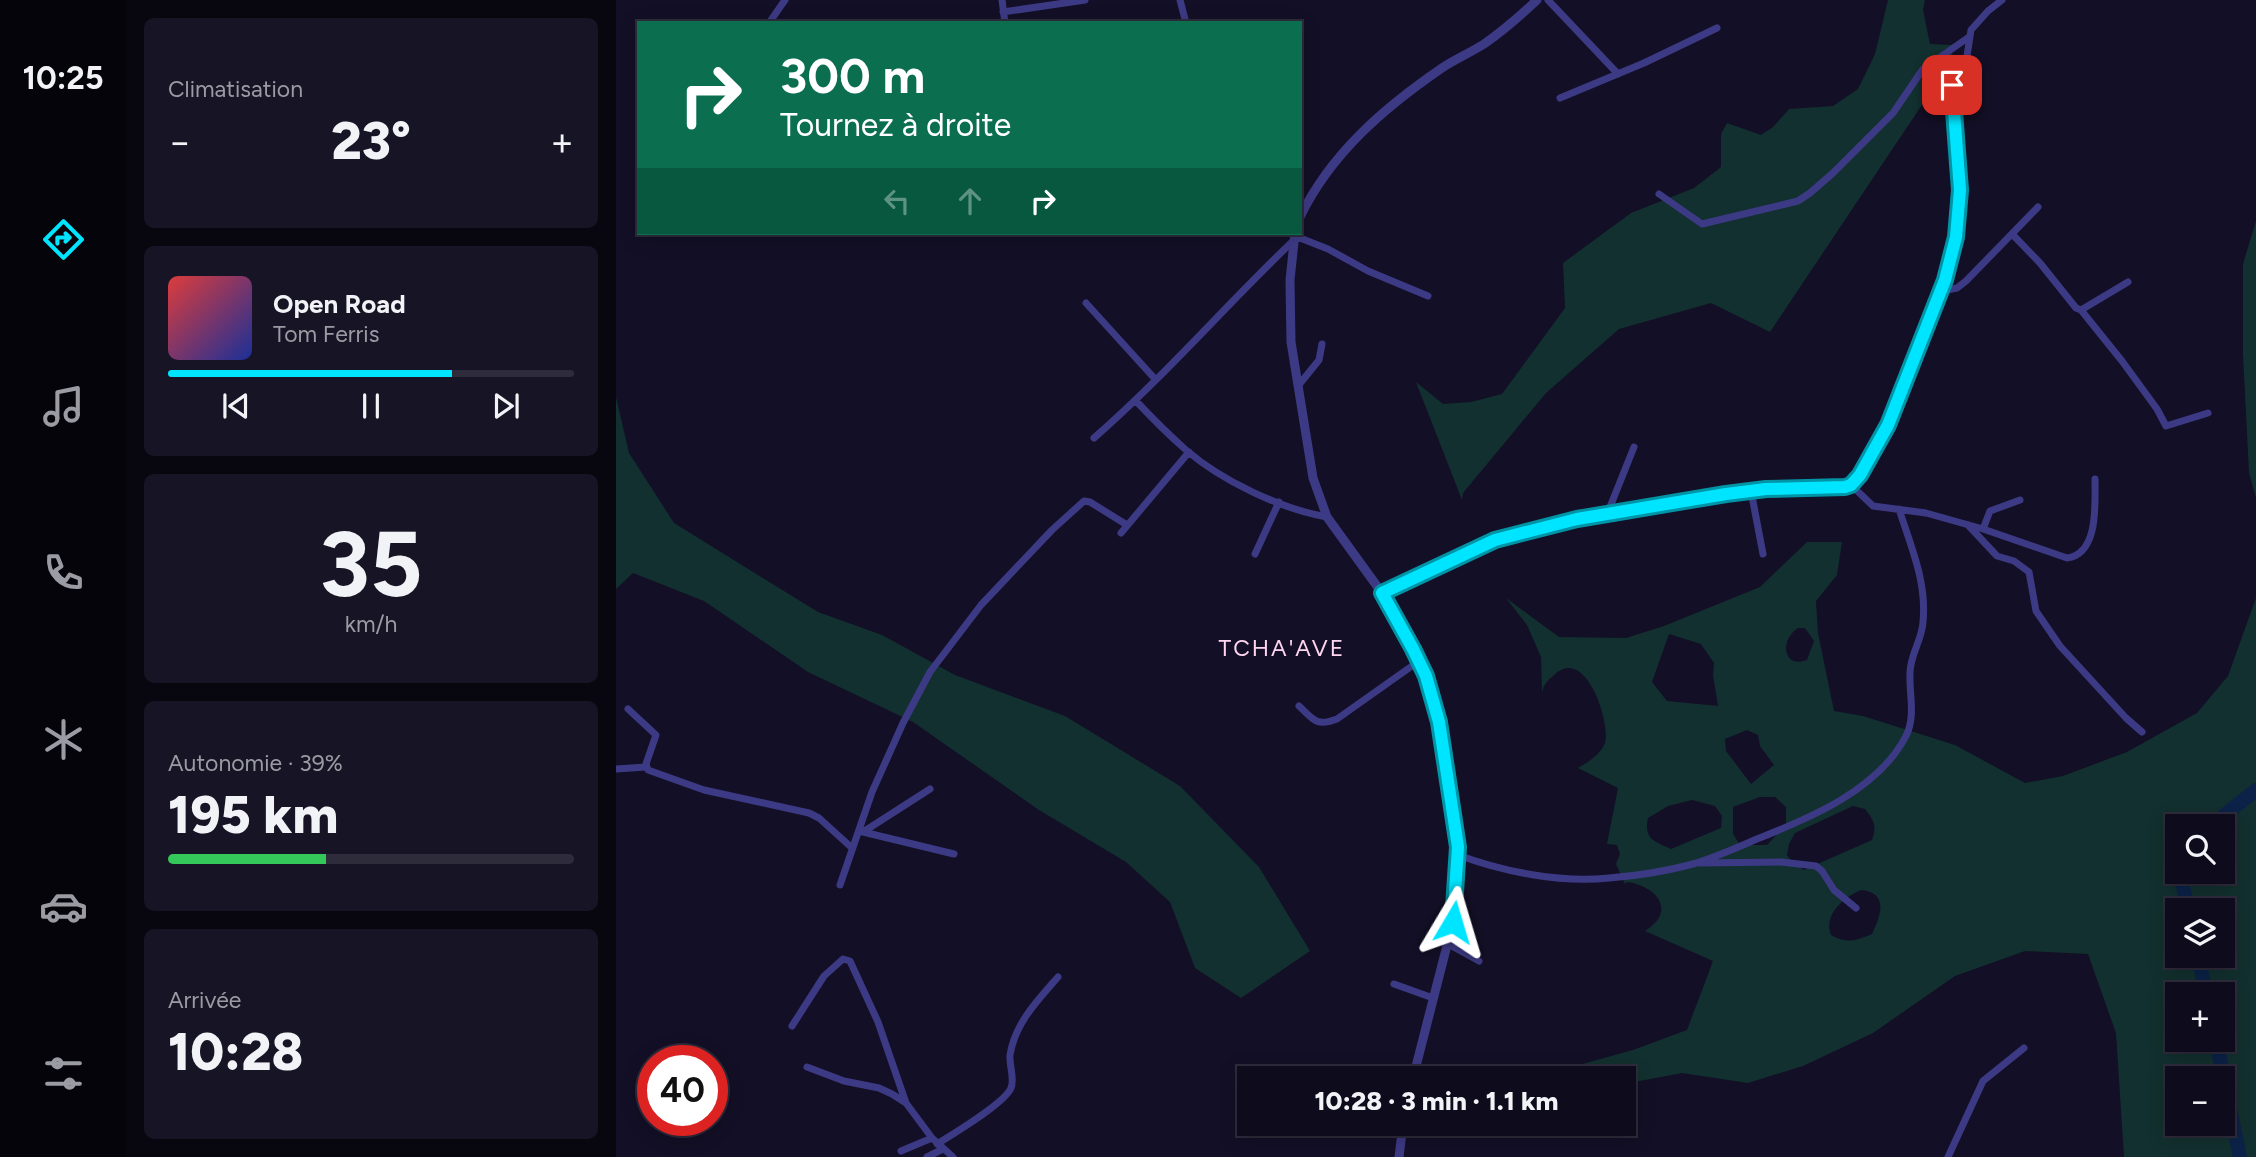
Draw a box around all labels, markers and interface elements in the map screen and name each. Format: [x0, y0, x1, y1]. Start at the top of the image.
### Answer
text: 300 m [780, 46, 925, 105]
icon: right [665, 49, 756, 140]
pin [1922, 55, 1982, 115]
text: 10:25 [23, 59, 104, 97]
icon: arrive [1933, 66, 1971, 104]
text: Climatisation [168, 75, 303, 103]
text: Tournez à droite [780, 106, 1011, 144]
text: 23° [331, 110, 411, 172]
text: − [168, 119, 192, 165]
text: + [550, 119, 574, 165]
icon: left [878, 182, 916, 220]
icon: ahead [951, 182, 989, 220]
icon: right [1024, 182, 1062, 220]
icon: directions [39, 215, 88, 264]
text: Open Road [273, 288, 406, 320]
text: Tom Ferris [273, 320, 379, 348]
icon: music [39, 382, 88, 431]
icon: previous [217, 387, 255, 425]
icon: pause [352, 387, 390, 425]
icon: next [487, 387, 525, 425]
text: 35 [319, 510, 423, 619]
icon: phone [39, 548, 88, 597]
text: km/h [345, 610, 397, 638]
district label: TCHA'AVE [1219, 634, 1345, 662]
icon: climate [39, 715, 88, 764]
text: Autonomie · 39% [168, 749, 343, 777]
text: 195 km [168, 784, 338, 846]
map controls [2165, 814, 2235, 1136]
button: search [2165, 814, 2235, 884]
icon: car [39, 882, 88, 931]
position arrow [1416, 885, 1490, 959]
button: layers [2165, 898, 2235, 968]
button: + [2165, 982, 2235, 1052]
text: Arrivée [168, 986, 241, 1014]
text: 10:28 [168, 1021, 303, 1083]
speed limit sign: 40 [637, 1045, 728, 1136]
icon: filters [39, 1049, 88, 1098]
button: − [2165, 1066, 2235, 1136]
text: 10:28 · 3 min · 1.1 km [1315, 1085, 1558, 1117]

